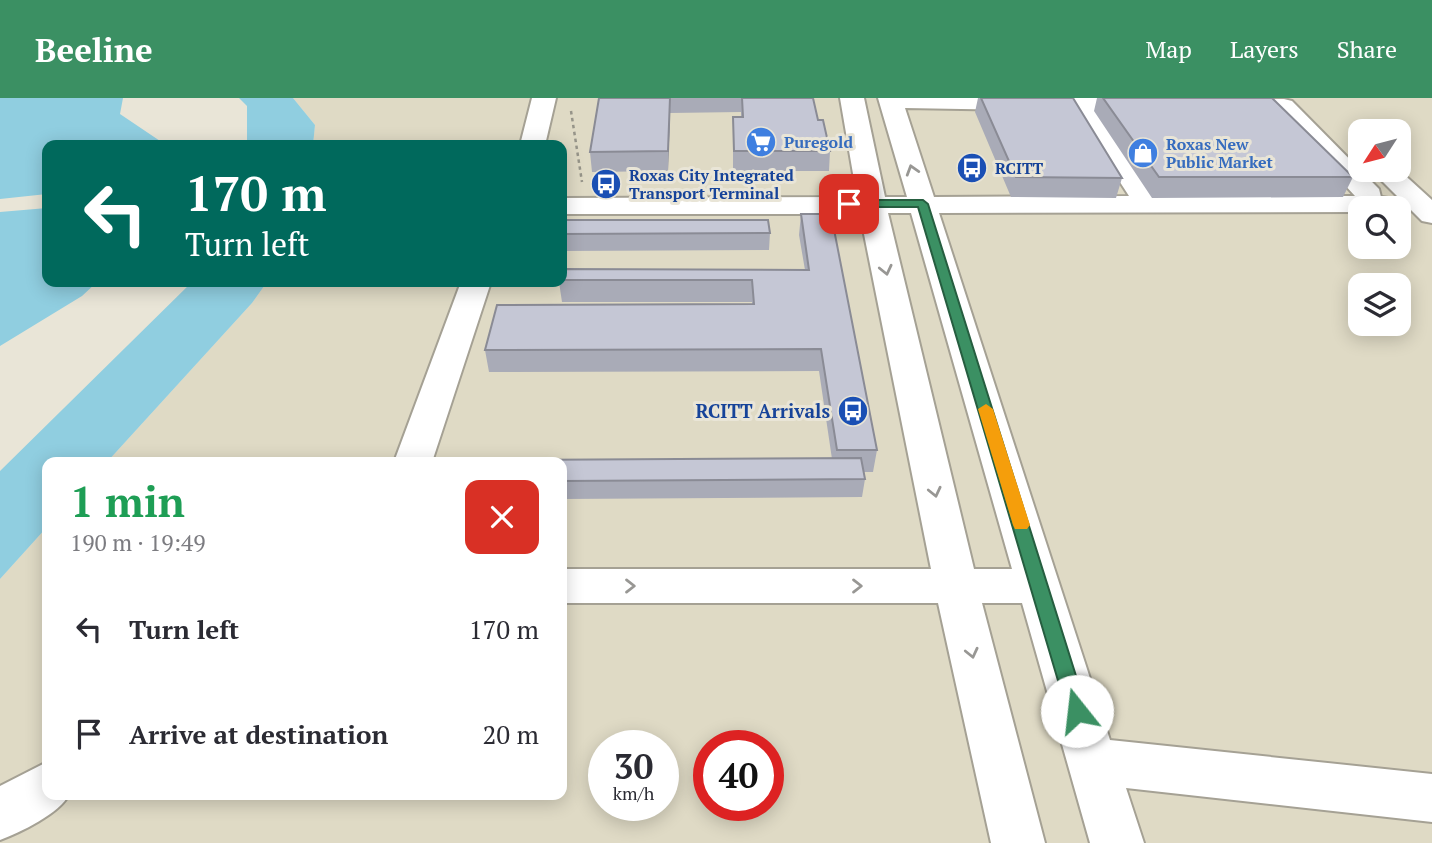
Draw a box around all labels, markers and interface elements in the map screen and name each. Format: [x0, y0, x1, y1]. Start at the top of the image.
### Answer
text: Beeline [35, 28, 153, 71]
text: Map [1145, 33, 1192, 65]
text: Layers [1230, 33, 1299, 65]
text: Share [1337, 33, 1397, 65]
north arrow [1348, 119, 1410, 182]
map controls [1348, 119, 1411, 336]
supermarket icon: Puregold [744, 125, 778, 159]
place label: Puregold [784, 131, 853, 153]
place label: Roxas New Public Market [1166, 133, 1274, 173]
shop icon: Roxas New Public Market [1126, 136, 1160, 170]
bus stop icon: RCITT [955, 151, 989, 185]
place label: RCITT [995, 157, 1044, 179]
text: 170 m [185, 160, 327, 225]
place label: Roxas City Integrated Transport Terminal [629, 164, 794, 204]
one-way arrow [906, 164, 921, 176]
bus stop icon: Roxas City Integrated Transport Terminal [589, 167, 623, 201]
icon: left [70, 168, 161, 259]
pin [819, 174, 879, 234]
icon: arrive [830, 185, 868, 223]
button: search [1348, 196, 1411, 259]
text: Turn left [185, 223, 309, 265]
one-way arrow [877, 264, 892, 276]
button: layers [1348, 273, 1411, 336]
bus stop icon: RCITT Arrivals [836, 394, 870, 428]
place label: RCITT Arrivals [695, 398, 830, 423]
text: 1 min [70, 473, 185, 529]
button: close [465, 480, 539, 554]
one-way arrow [927, 486, 942, 498]
text: 190 m · 19:49 [70, 527, 205, 558]
one-way arrow [625, 578, 636, 594]
one-way arrow [853, 578, 863, 594]
icon: left [70, 610, 108, 648]
text: Turn left [129, 612, 239, 646]
text: 170 m [469, 612, 539, 646]
one-way arrow [964, 647, 978, 659]
position arrow [1040, 674, 1114, 748]
icon: arrive [70, 715, 108, 753]
text: Arrive at destination [129, 717, 388, 751]
text: 20 m [483, 717, 539, 751]
speed limit sign: 40 [693, 730, 784, 821]
text: 30 [614, 743, 653, 789]
text: km/h [613, 781, 654, 805]

